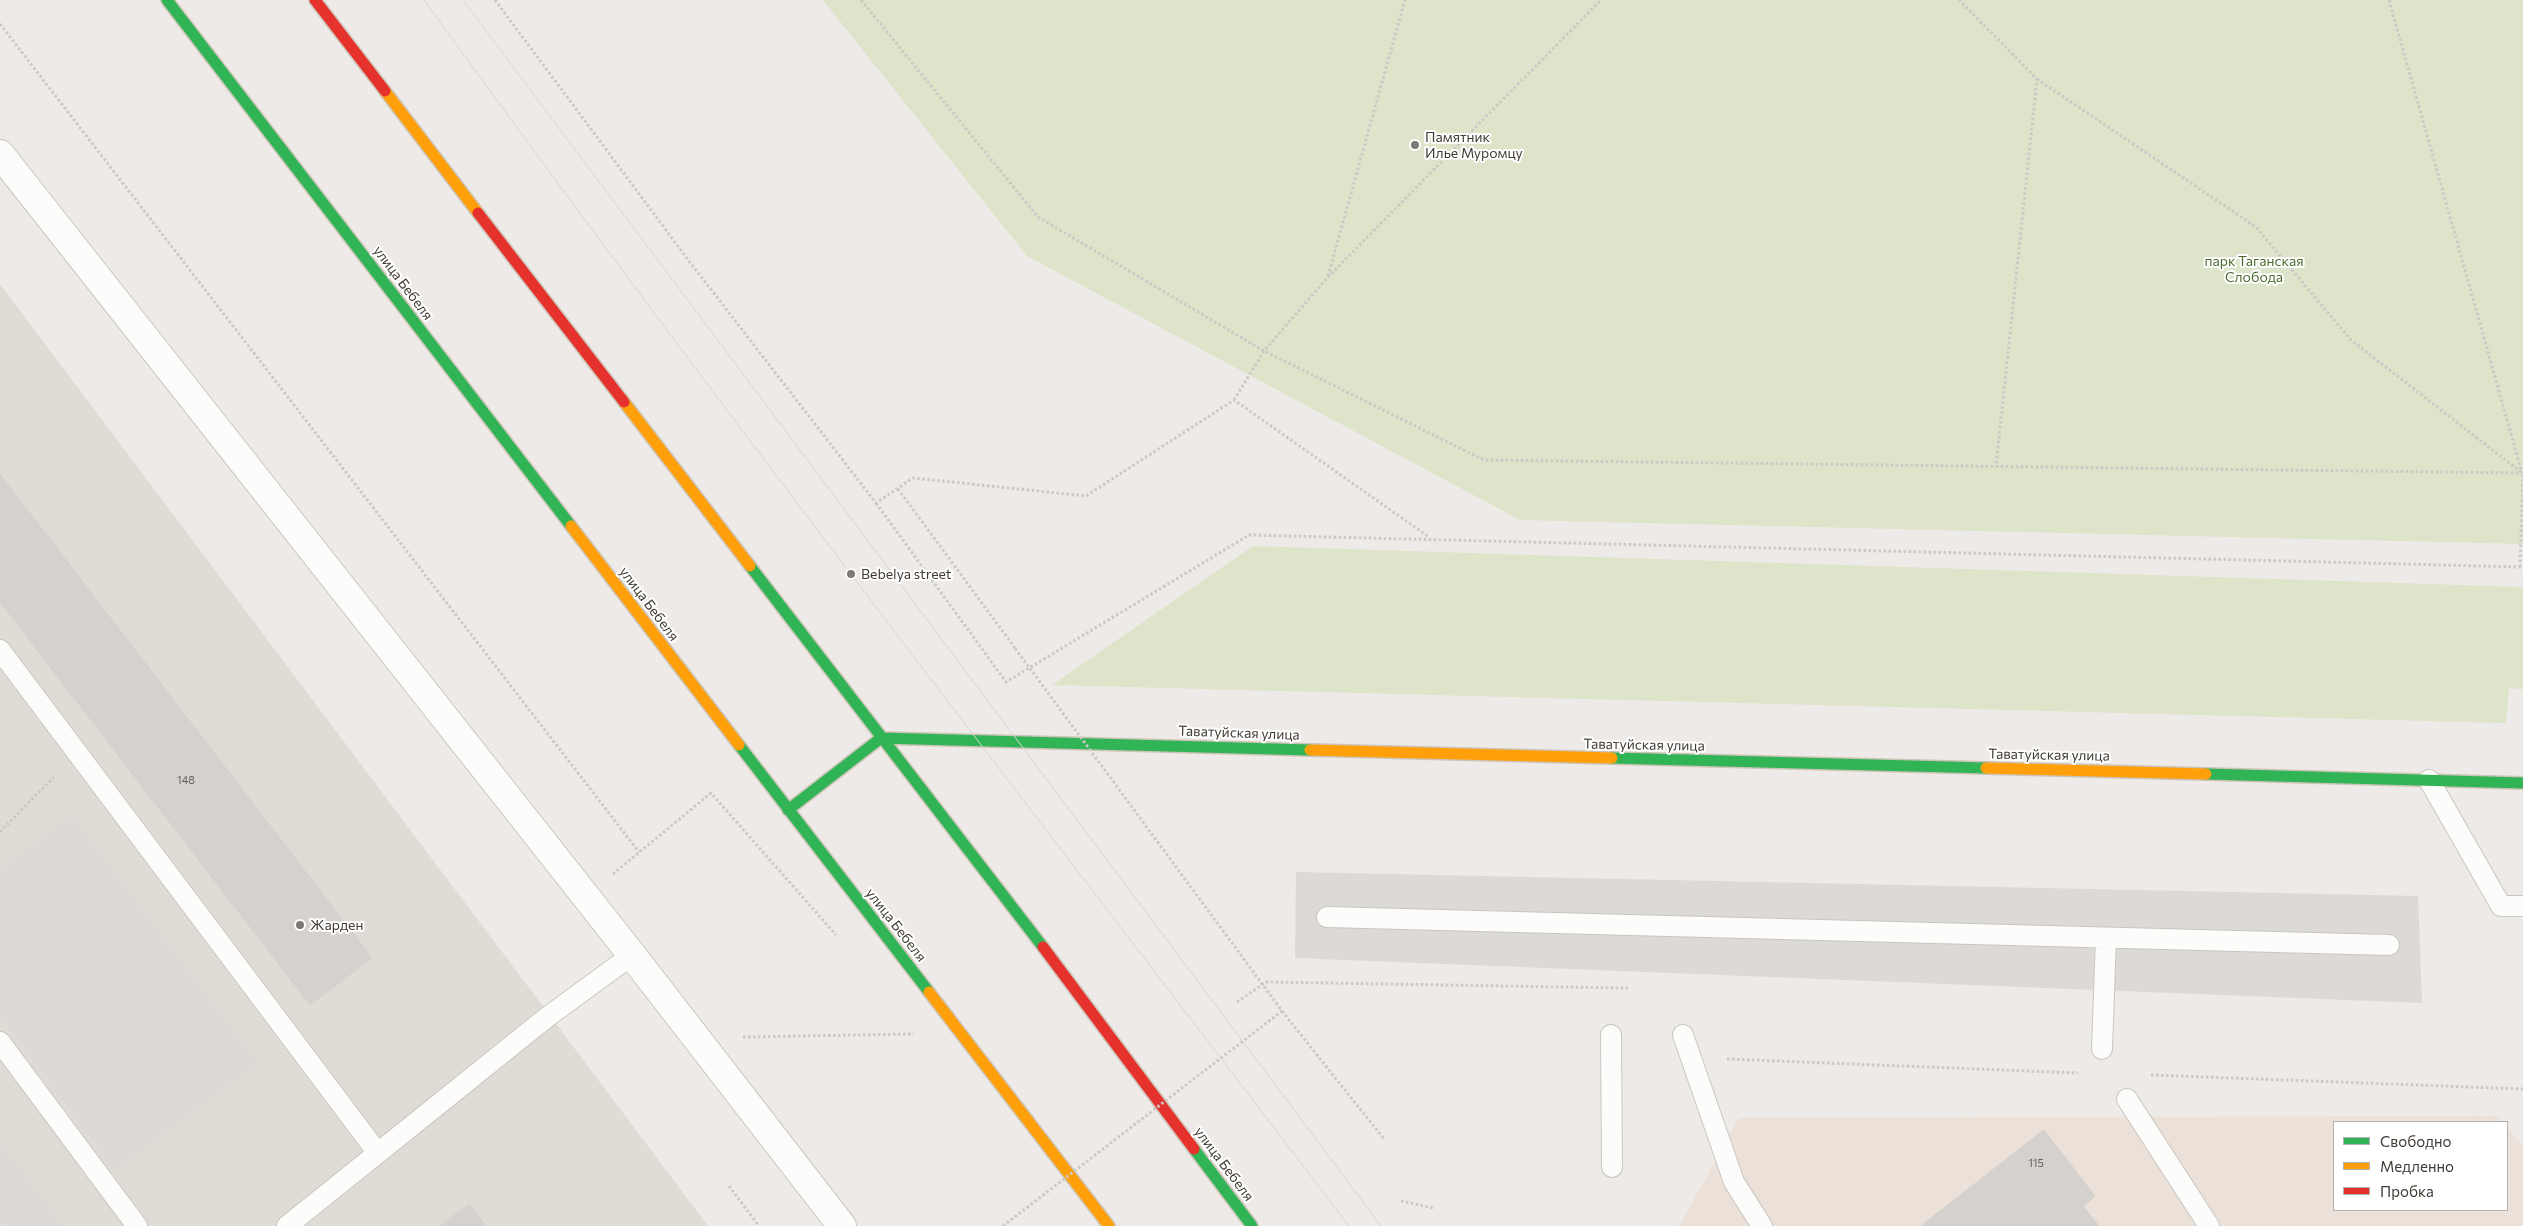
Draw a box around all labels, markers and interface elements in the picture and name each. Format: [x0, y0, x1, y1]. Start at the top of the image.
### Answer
place label: Памятник Илье Муромцу [1425, 129, 1523, 162]
marker: Памятник Илье Муромцу [1409, 139, 1421, 151]
street label: улица Бебеля [370, 243, 436, 323]
park label: парк Таганская Слобода [2204, 253, 2304, 286]
street label: улица Бебеля [616, 564, 682, 644]
place label: Bebelya street [861, 566, 952, 582]
marker: Bebelya street [845, 568, 857, 580]
street label: Таватуйская улица [1178, 722, 1300, 744]
street label: Таватуйская улица [1583, 736, 1705, 754]
street label: Таватуйская улица [1988, 746, 2110, 764]
house number: 148 [177, 773, 195, 787]
street label: улица Бебеля [862, 885, 930, 965]
place label: Жарден [310, 917, 363, 933]
marker: Жарден [294, 919, 306, 931]
legend [2333, 1121, 2508, 1211]
street label: улица Бебеля [1191, 1124, 1257, 1204]
text: Свободно [2380, 1132, 2451, 1150]
house number: 115 [2028, 1156, 2044, 1170]
text: Медленно [2380, 1157, 2454, 1175]
text: Пробка [2380, 1182, 2434, 1200]

